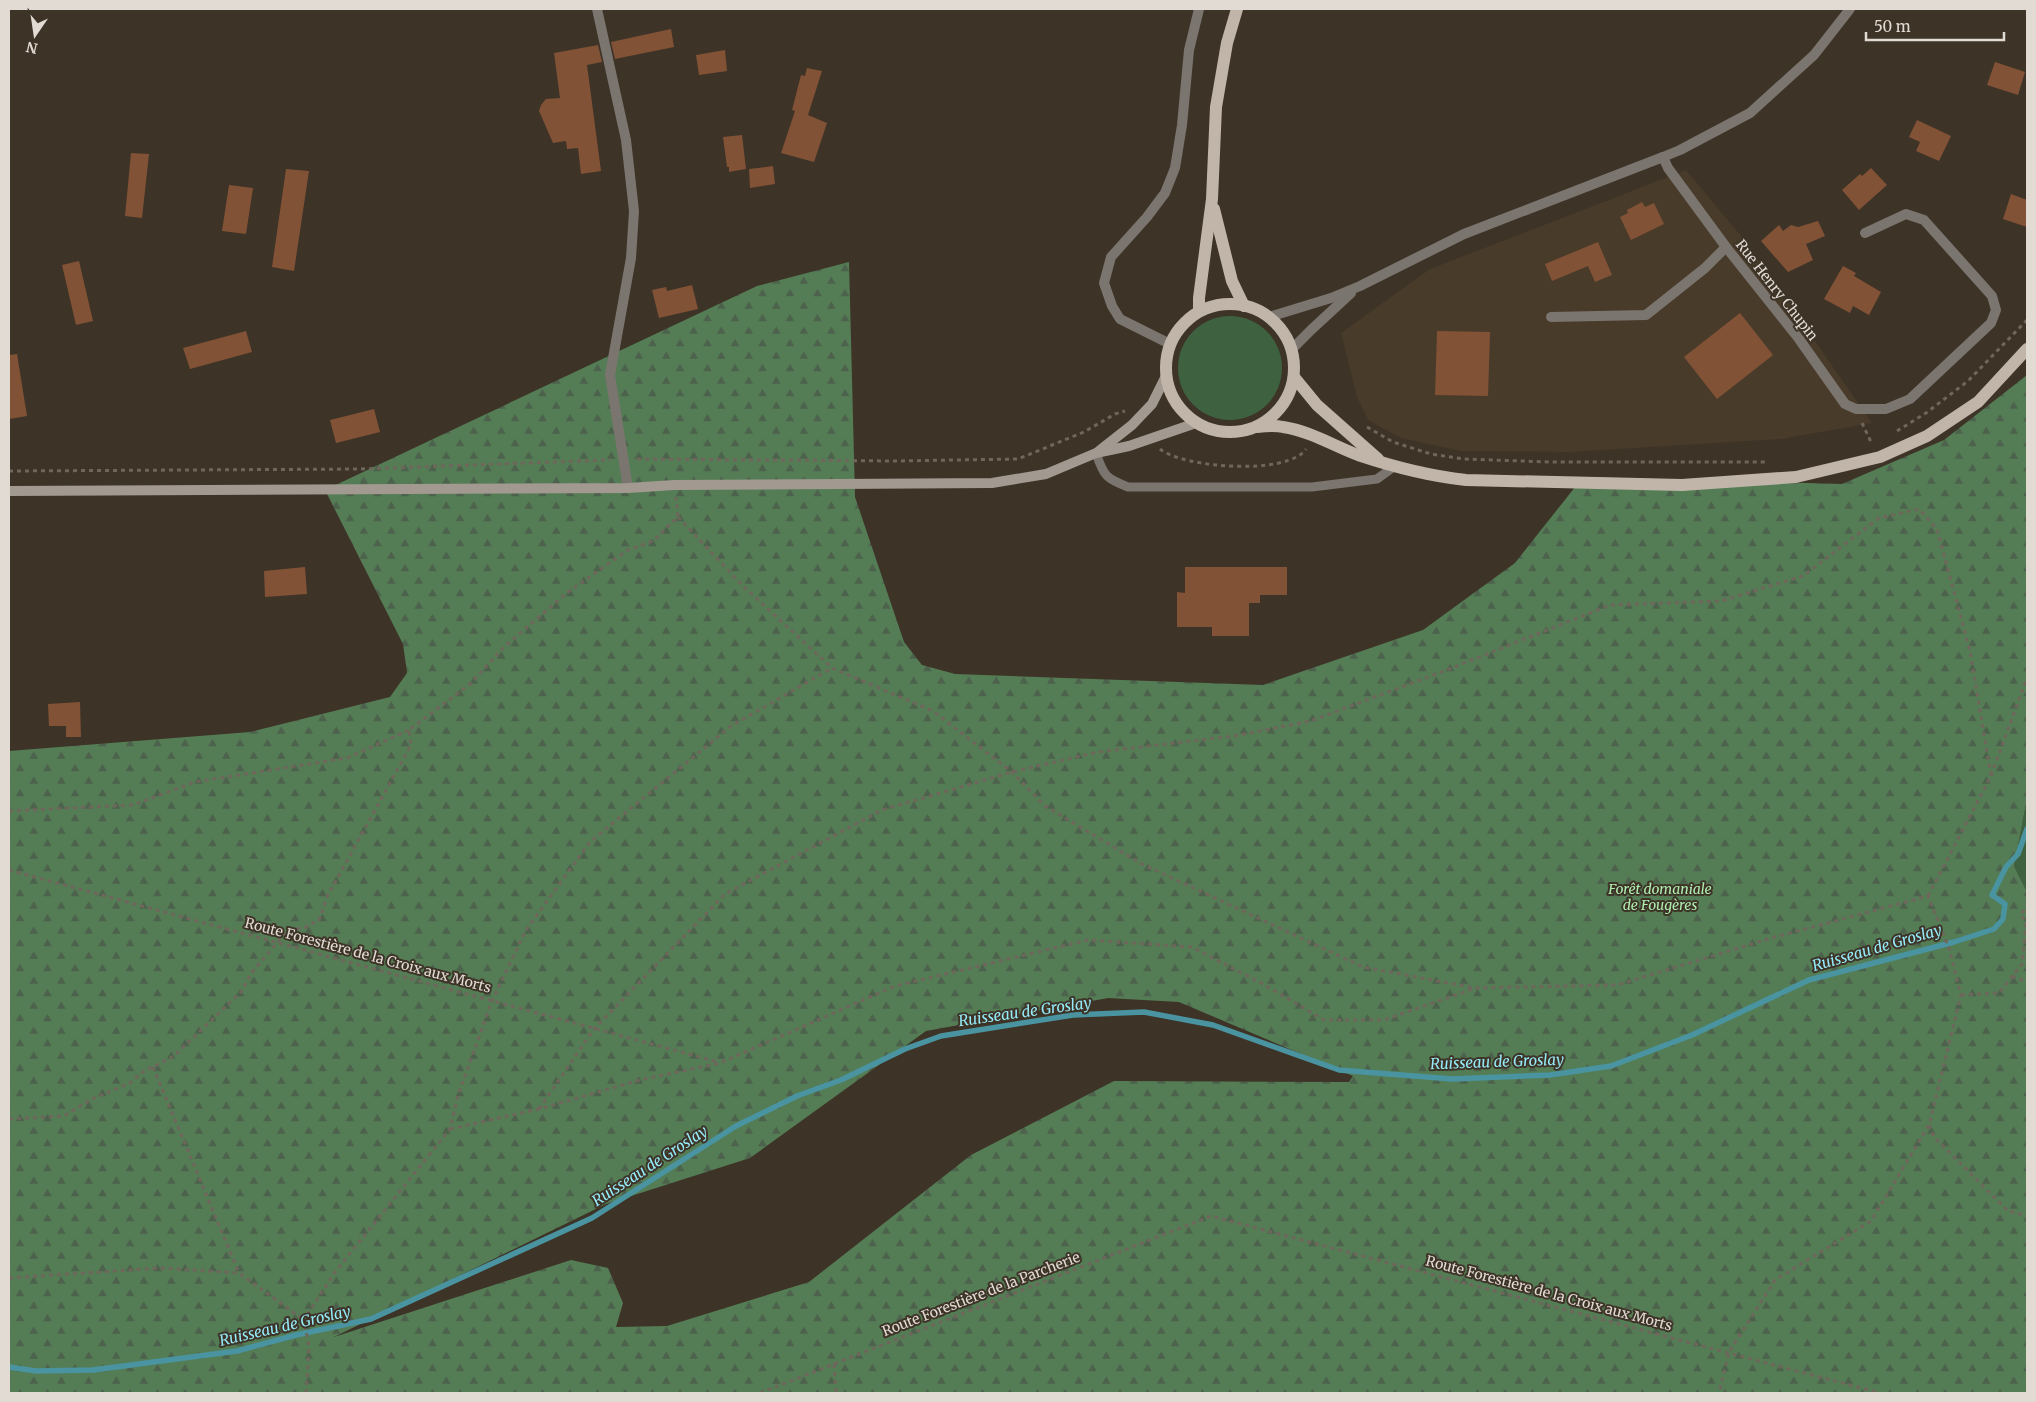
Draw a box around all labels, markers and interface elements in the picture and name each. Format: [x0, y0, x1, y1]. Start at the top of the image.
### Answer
north arrow [10, 10, 60, 60]
scale bar [1866, 10, 2004, 42]
text: 50 m [1874, 17, 1911, 36]
text: N [25, 38, 39, 58]
street label: Rue Henry Chupin [1732, 236, 1822, 344]
park label: Forêt domaniale de Fougères [1607, 880, 1712, 914]
street label: Route Forestière de la Croix aux Morts [243, 913, 493, 997]
water label: Ruisseau de Groslay [1810, 920, 1944, 975]
water label: Ruisseau de Groslay [957, 993, 1093, 1030]
water label: Ruisseau de Groslay [1430, 1050, 1564, 1073]
water label: Ruisseau de Groslay [588, 1121, 711, 1210]
street label: Route Forestière de la Parcherie [879, 1248, 1083, 1340]
street label: Route Forestière de la Croix aux Morts [1424, 1251, 1674, 1335]
water label: Ruisseau de Groslay [217, 1301, 352, 1350]

